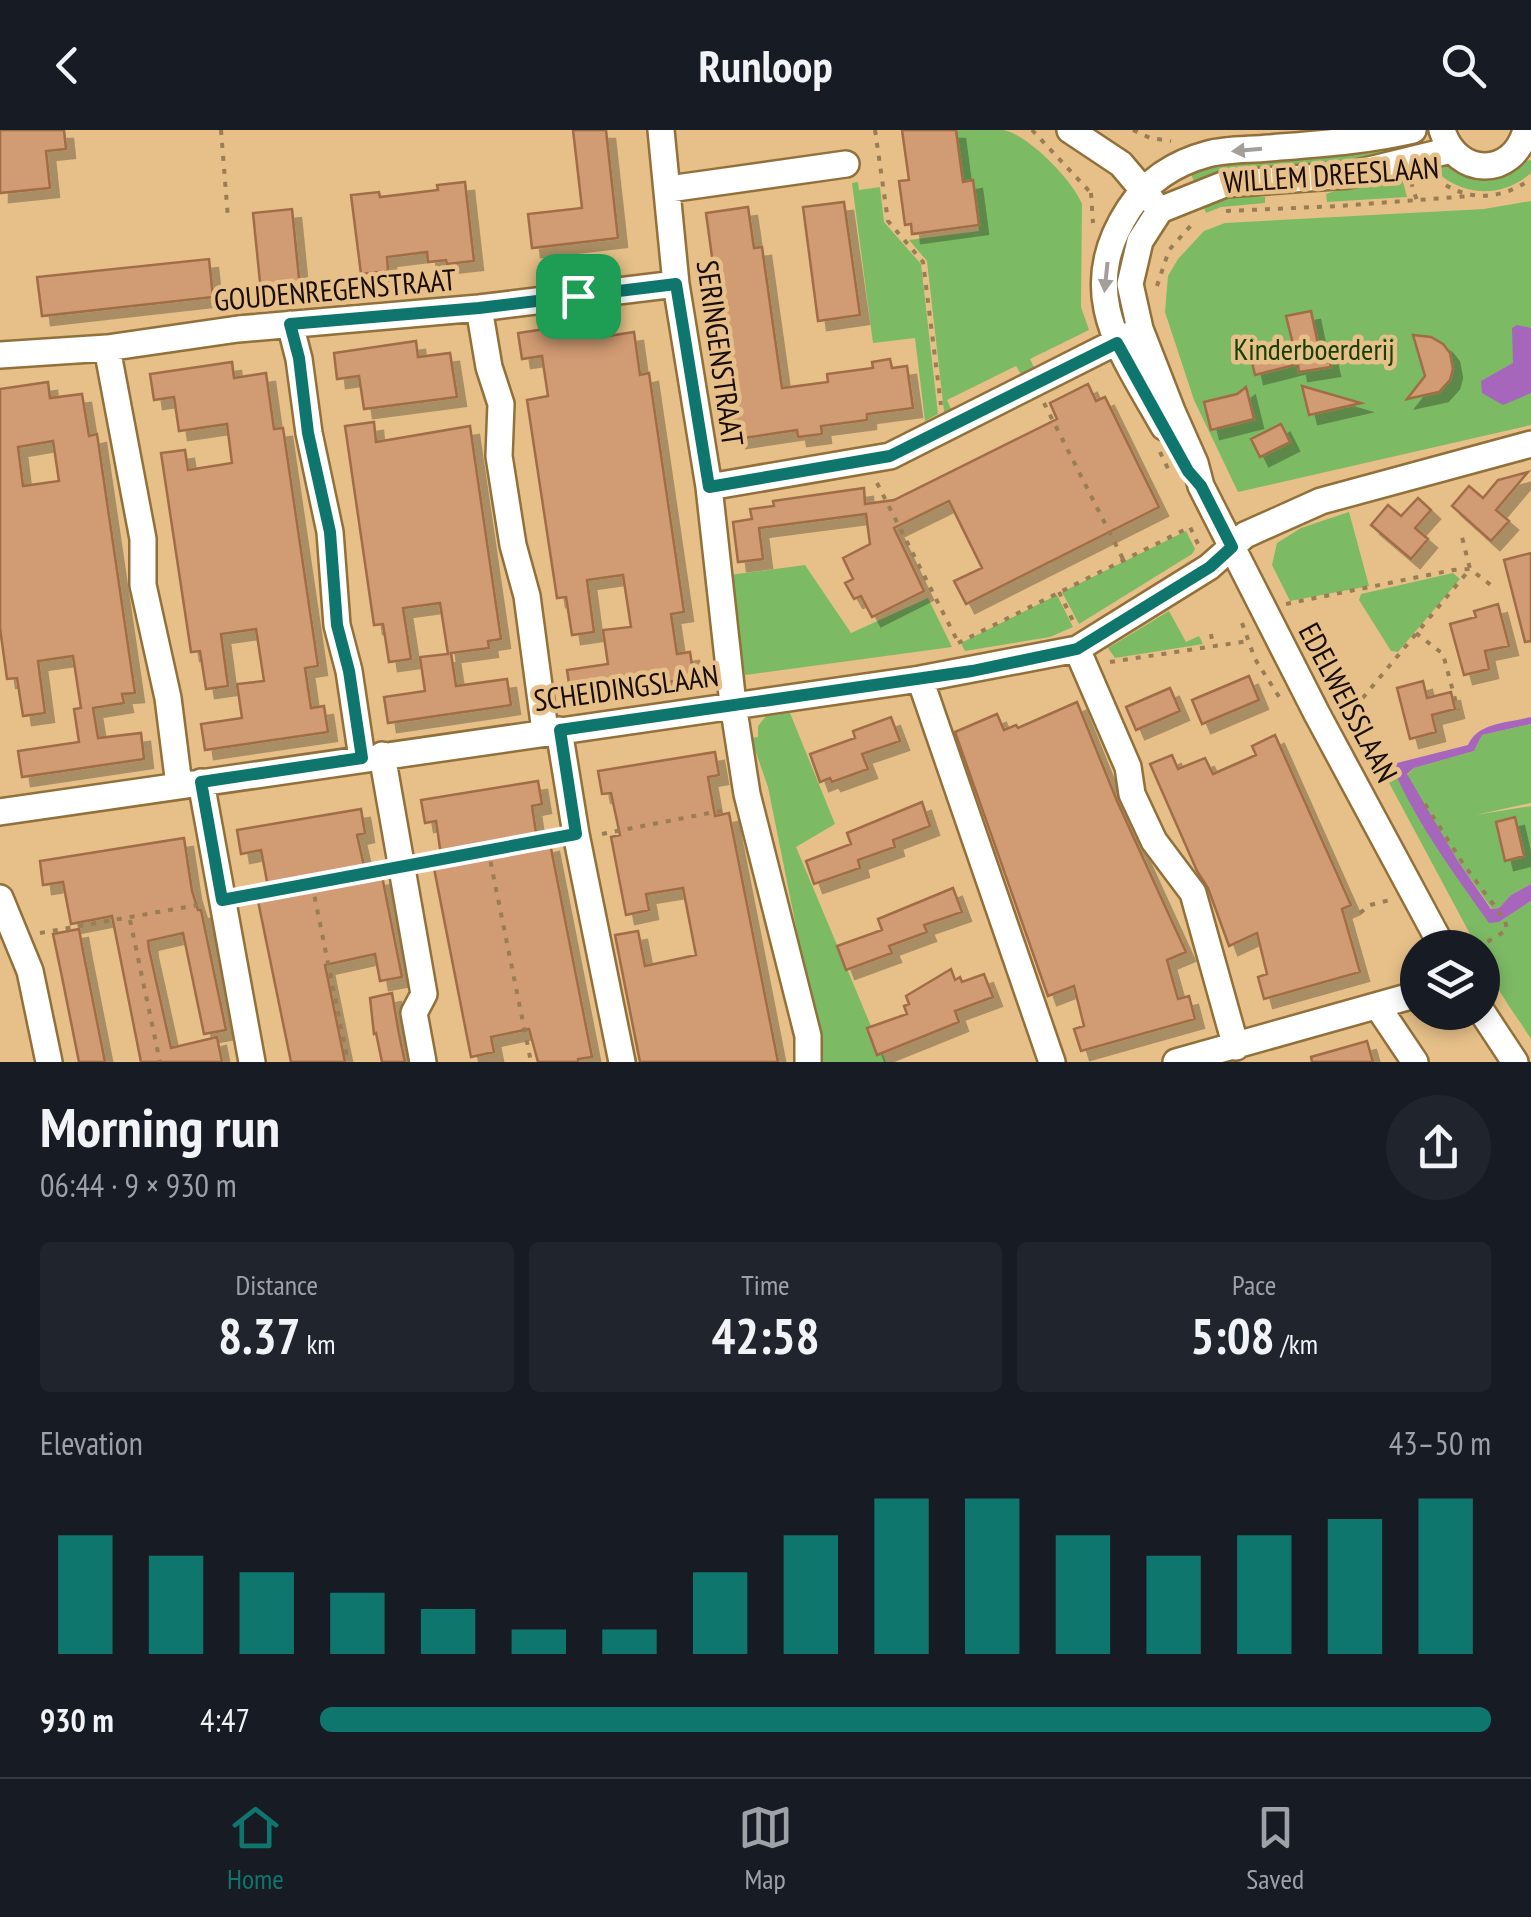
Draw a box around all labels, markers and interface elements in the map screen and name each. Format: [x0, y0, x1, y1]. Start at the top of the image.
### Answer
text: Runloop [698, 36, 833, 94]
icon: back [40, 38, 95, 93]
icon: search [1436, 38, 1491, 93]
one-way arrow [1231, 142, 1263, 158]
street label: WILLEM DREESLAAN [1222, 147, 1440, 201]
pin [536, 254, 621, 339]
street label: SERINGENSTRAAT [689, 258, 753, 448]
street label: GOUDENREGENSTRAAT [212, 259, 458, 319]
one-way arrow [1097, 262, 1113, 293]
icon: arrive [551, 269, 606, 324]
park label: Kinderboerderij [1233, 329, 1395, 368]
street label: EDELWEISSLAAN [1291, 616, 1407, 788]
street label: SCHEIDINGSLAAN [531, 655, 721, 719]
map controls [1400, 930, 1500, 1030]
button: layers [1400, 930, 1500, 1030]
text: Morning run [40, 1091, 280, 1162]
button: share [1386, 1095, 1491, 1200]
text: 06:44 · 9 × 930 m [40, 1164, 237, 1206]
text: Distance [236, 1266, 318, 1303]
text: Time [741, 1266, 790, 1303]
text: Pace [1232, 1266, 1276, 1303]
text: 8.37 [218, 1303, 300, 1368]
text: 42:58 [711, 1303, 820, 1368]
text: 5:08 [1190, 1303, 1275, 1368]
text: km [300, 1325, 336, 1362]
text: /km [1275, 1325, 1318, 1362]
text: Elevation [40, 1422, 143, 1464]
text: 43–50 m [1389, 1422, 1491, 1464]
text: 930 m [40, 1699, 114, 1741]
text: 4:47 [200, 1699, 250, 1741]
tab: Home [227, 1800, 284, 1897]
tab: Map [738, 1800, 793, 1897]
tab: Saved [1246, 1800, 1304, 1897]

